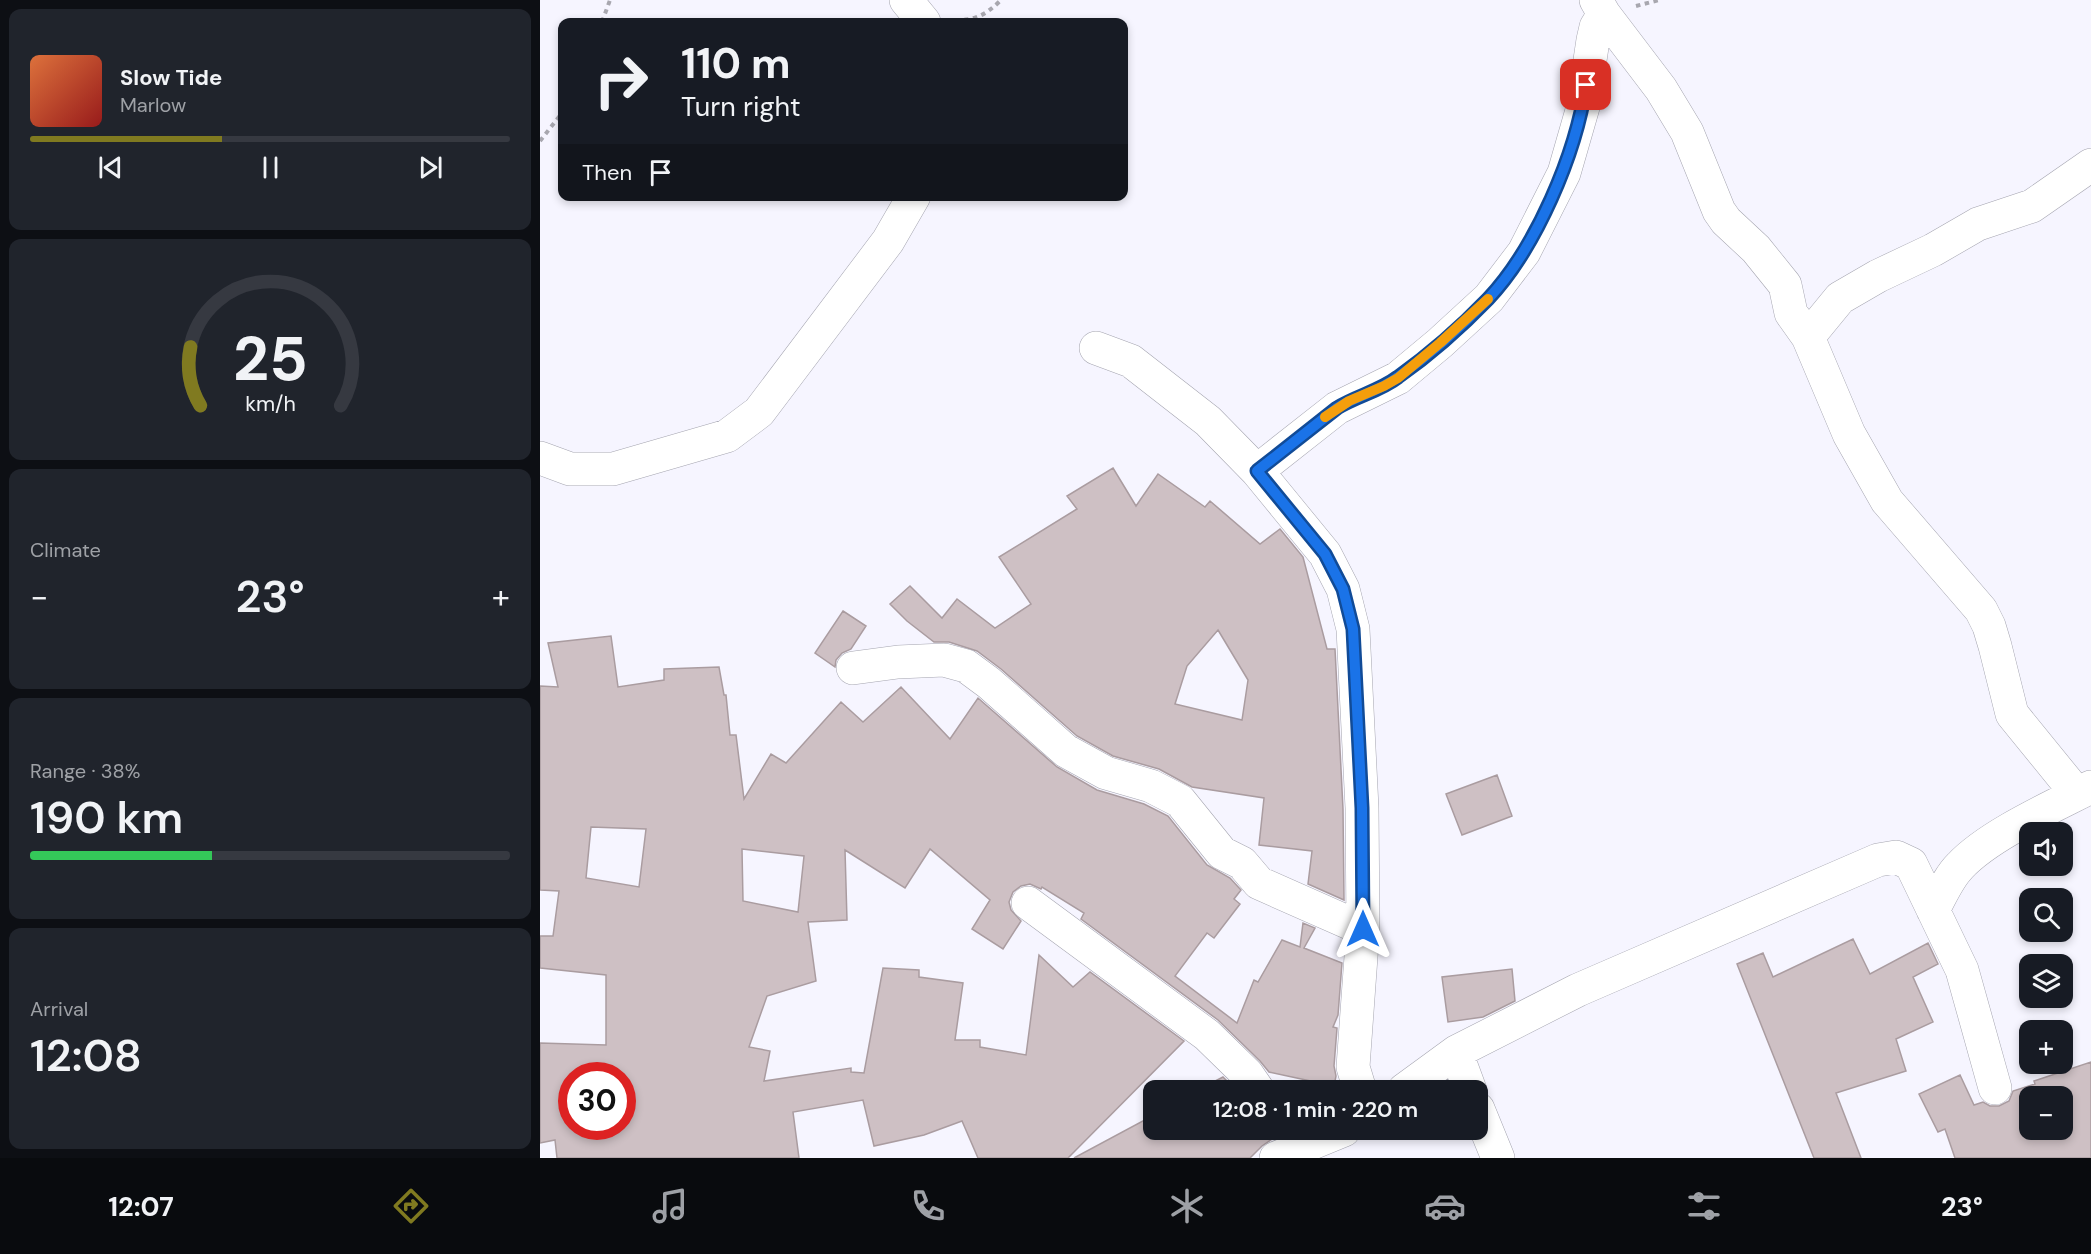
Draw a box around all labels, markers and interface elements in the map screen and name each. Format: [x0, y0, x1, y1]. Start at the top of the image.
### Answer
text: 110 m [681, 36, 791, 91]
icon: right [582, 42, 660, 120]
pin [1560, 59, 1611, 110]
text: Slow Tide [120, 63, 222, 92]
icon: arrive [1569, 68, 1602, 101]
text: Turn right [681, 89, 801, 124]
text: Marlow [120, 92, 186, 118]
icon: previous [94, 151, 127, 184]
icon: pause [254, 151, 287, 184]
icon: next [414, 151, 447, 184]
icon: arrive [644, 156, 677, 189]
text: Then [582, 158, 632, 187]
text: 25 [233, 318, 307, 399]
text: km/h [245, 391, 295, 419]
text: Climate [30, 537, 101, 563]
text: 23° [236, 567, 305, 626]
text: − [30, 575, 48, 618]
text: + [492, 575, 510, 618]
text: Range · 38% [30, 758, 140, 784]
text: 190 km [30, 788, 183, 847]
map controls [2019, 822, 2073, 1140]
button: sound [2019, 822, 2073, 876]
button: search [2019, 888, 2073, 942]
position arrow [1331, 897, 1395, 961]
button: layers [2019, 954, 2073, 1008]
text: Arrival [30, 996, 88, 1022]
button: + [2019, 1020, 2073, 1074]
text: 12:08 [30, 1026, 142, 1085]
speed limit sign: 30 [558, 1062, 636, 1140]
button: − [2019, 1086, 2073, 1140]
text: 12:08 · 1 min · 220 m [1213, 1095, 1418, 1124]
icon: directions [390, 1185, 432, 1227]
icon: music [649, 1185, 691, 1227]
icon: phone [907, 1185, 949, 1227]
icon: climate [1166, 1185, 1208, 1227]
icon: car [1424, 1185, 1466, 1227]
icon: filters [1683, 1185, 1725, 1227]
text: 12:07 [108, 1189, 174, 1224]
text: 23° [1941, 1189, 1983, 1224]

